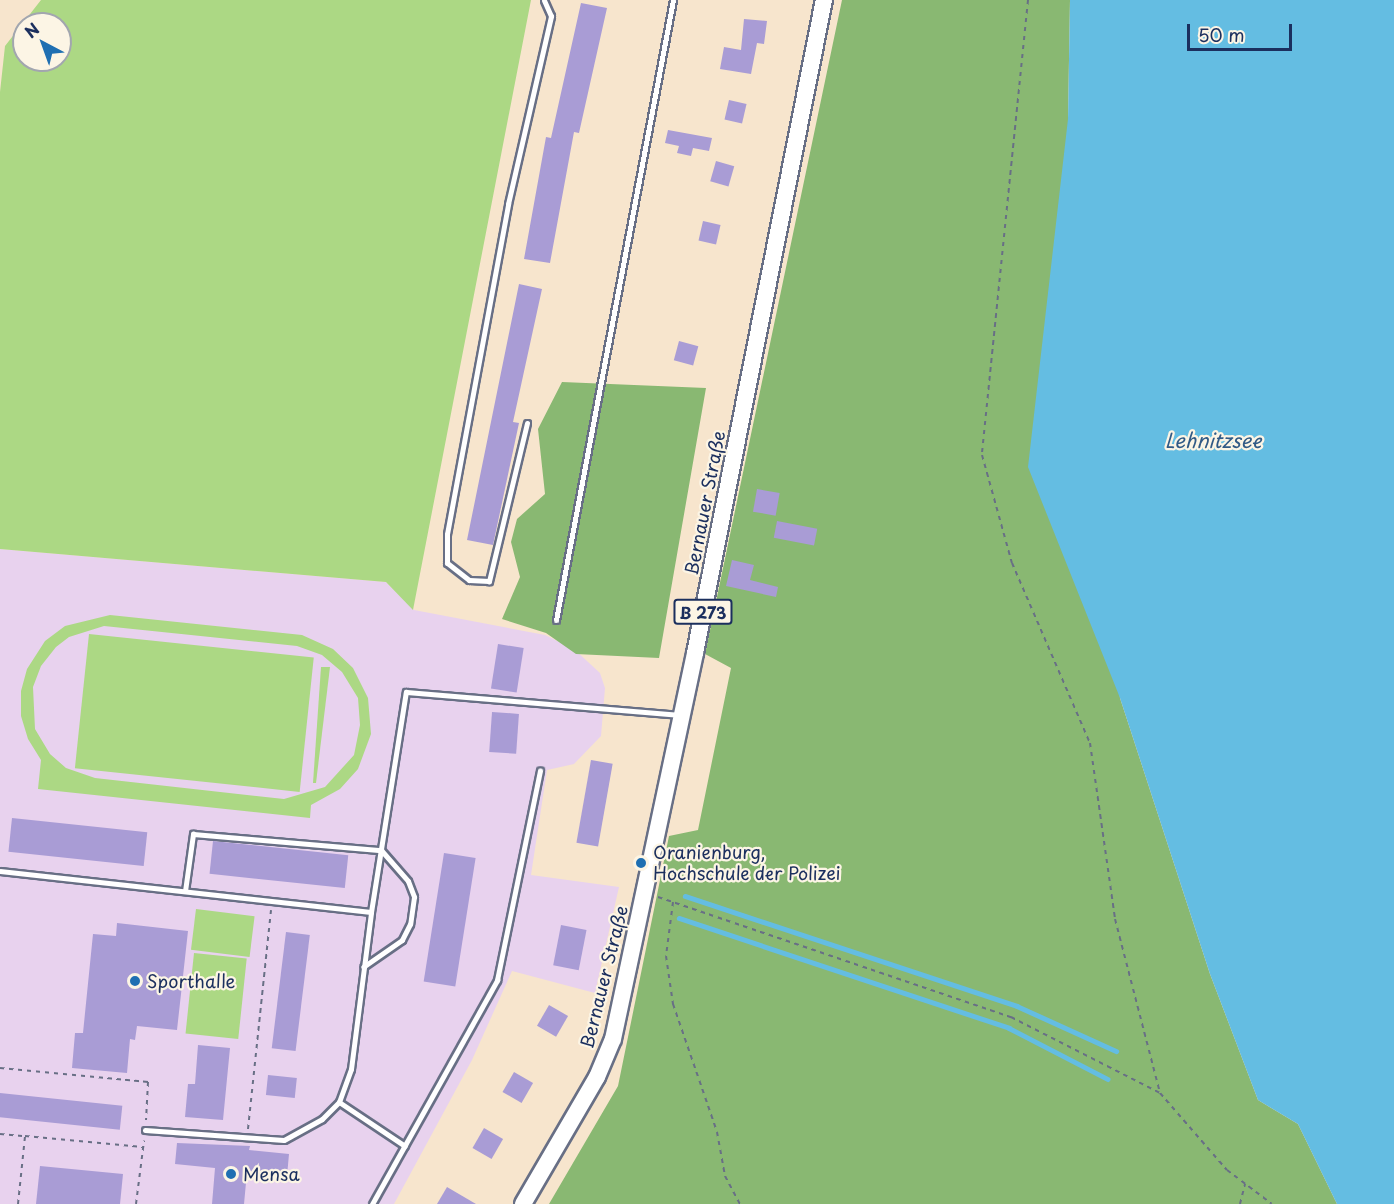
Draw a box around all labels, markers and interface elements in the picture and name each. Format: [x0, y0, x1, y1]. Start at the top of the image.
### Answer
north arrow [12, 12, 72, 72]
scale bar [1190, 12, 1295, 50]
text: N [19, 17, 44, 43]
text: 50 m [1198, 21, 1245, 48]
street label: Bernauer Straße [680, 428, 730, 578]
water label: Lehnitzsee [1165, 428, 1261, 452]
road number: B 273 [673, 599, 733, 625]
place label: Oranienburg, Hochschule der Polizei [653, 842, 842, 884]
marker: Oranienburg, Hochschule der Polizei [634, 856, 648, 870]
street label: Bernauer Straße [576, 903, 632, 1051]
place label: Sporthalle [147, 970, 235, 992]
marker: Sporthalle [128, 974, 142, 988]
place label: Mensa [243, 1163, 300, 1185]
marker: Mensa [224, 1167, 238, 1181]

